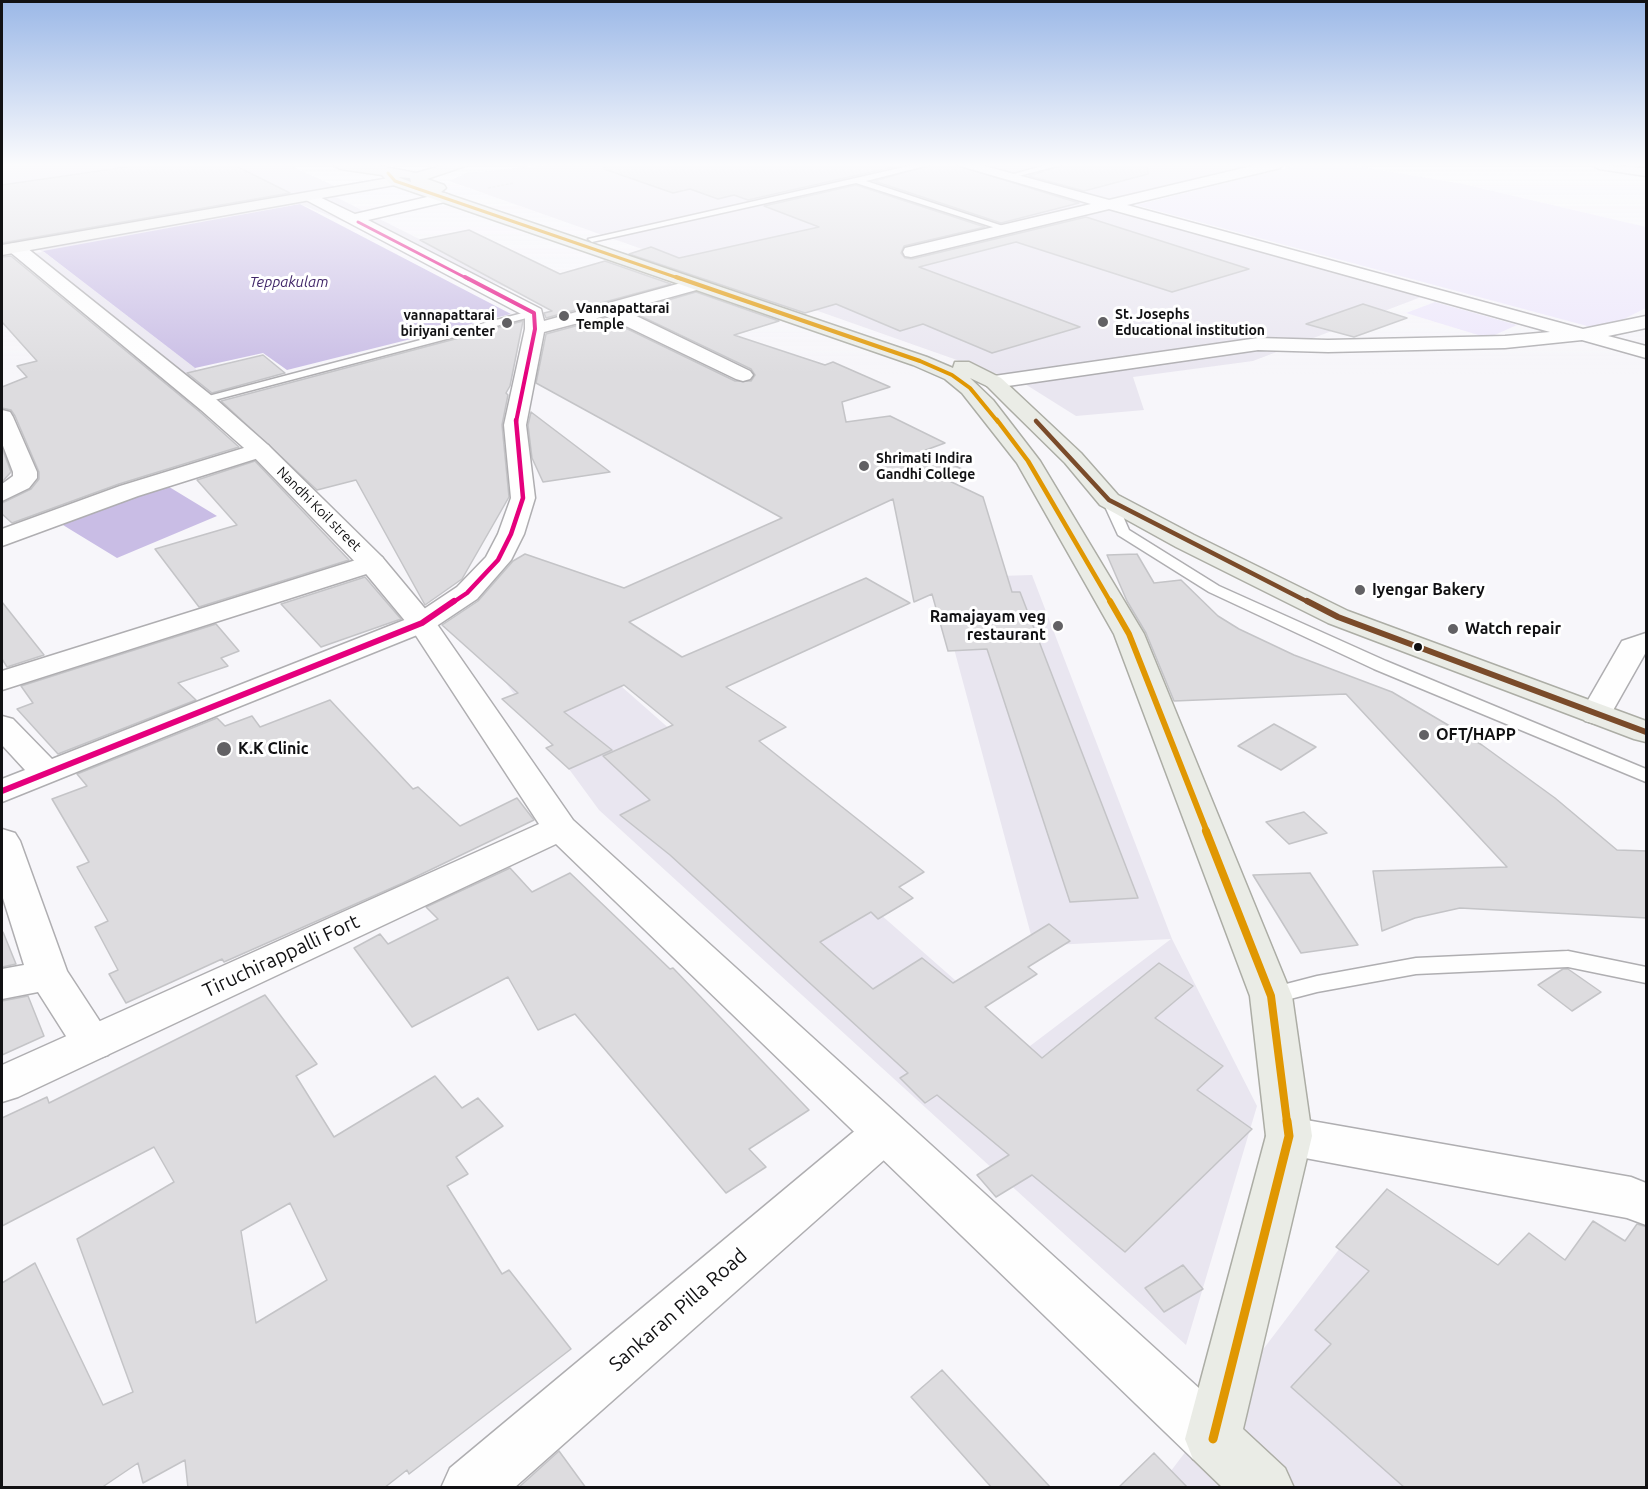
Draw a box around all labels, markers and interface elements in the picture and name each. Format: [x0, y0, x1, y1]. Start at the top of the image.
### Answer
water label: Teppakulam [249, 273, 329, 291]
place label: Vannapattarai Temple [576, 300, 669, 332]
place label: St. Josephs Educational institution [1115, 306, 1265, 338]
place label: vannapattarai biriyani center [400, 307, 495, 340]
marker: Vannapattarai Temple [557, 309, 571, 323]
marker: St. Josephs Educational institution [1096, 315, 1110, 329]
marker: vannapattarai biriyani center [500, 316, 514, 330]
place label: Shrimati Indira Gandhi College [876, 450, 975, 482]
marker: Shrimati Indira Gandhi College [857, 459, 871, 473]
street label: Nandhi Koil street [273, 463, 365, 555]
place label: Iyengar Bakery [1372, 580, 1485, 600]
marker: Iyengar Bakery [1353, 583, 1367, 597]
place label: Ramajayam veg restaurant [930, 607, 1046, 645]
marker: Ramajayam veg restaurant [1051, 619, 1065, 633]
place label: Watch repair [1465, 619, 1561, 639]
marker: Watch repair [1446, 622, 1460, 636]
unlabelled marker [1412, 641, 1424, 653]
place label: OFT/HAPP [1436, 725, 1516, 745]
marker: OFT/HAPP [1417, 728, 1431, 742]
place label: K.K Clinic [238, 739, 309, 759]
marker: K.K Clinic [215, 740, 233, 758]
street label: Tiruchirappalli Fort [199, 909, 363, 1003]
street label: Sankaran Pilla Road [604, 1244, 752, 1376]

